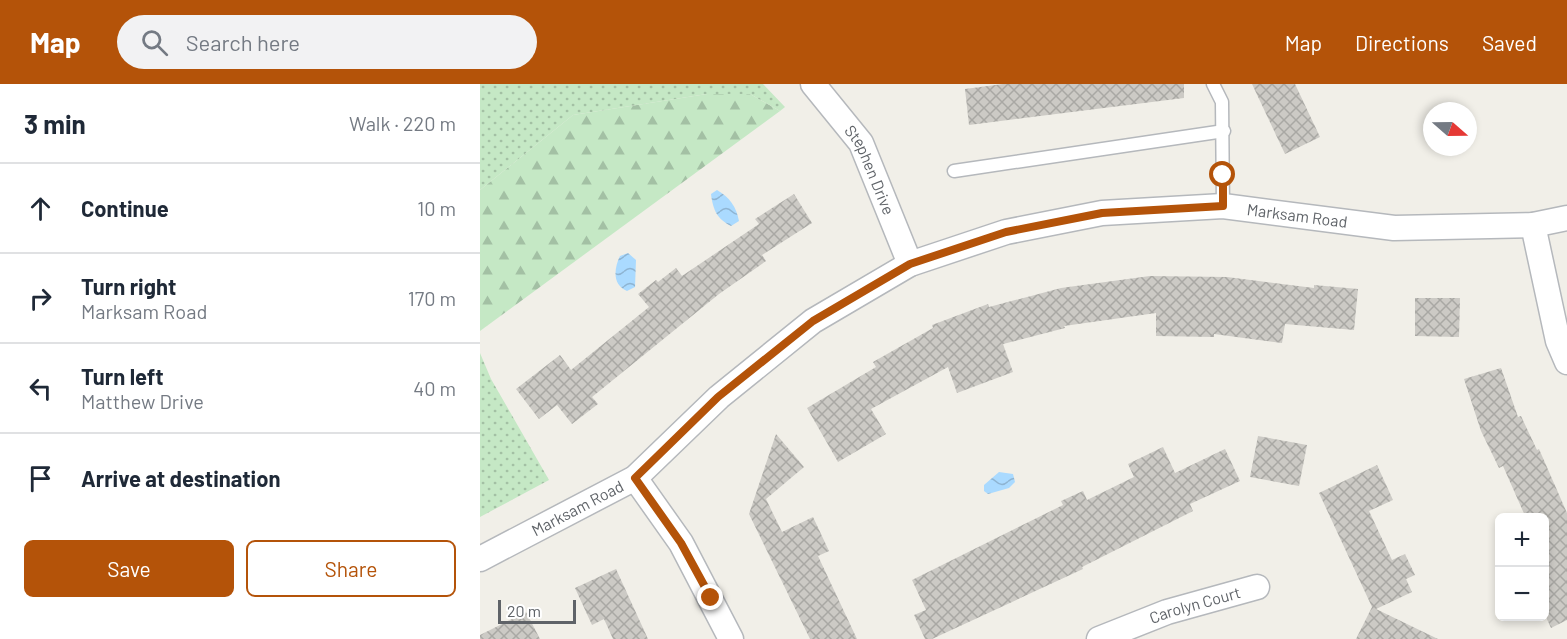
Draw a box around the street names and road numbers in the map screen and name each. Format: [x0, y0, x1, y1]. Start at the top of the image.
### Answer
street label: Stephen Drive [841, 121, 899, 217]
street label: Marksam Road [1246, 199, 1349, 231]
street label: Marksam Road [528, 476, 626, 539]
street label: Carolyn Court [1146, 582, 1243, 627]

